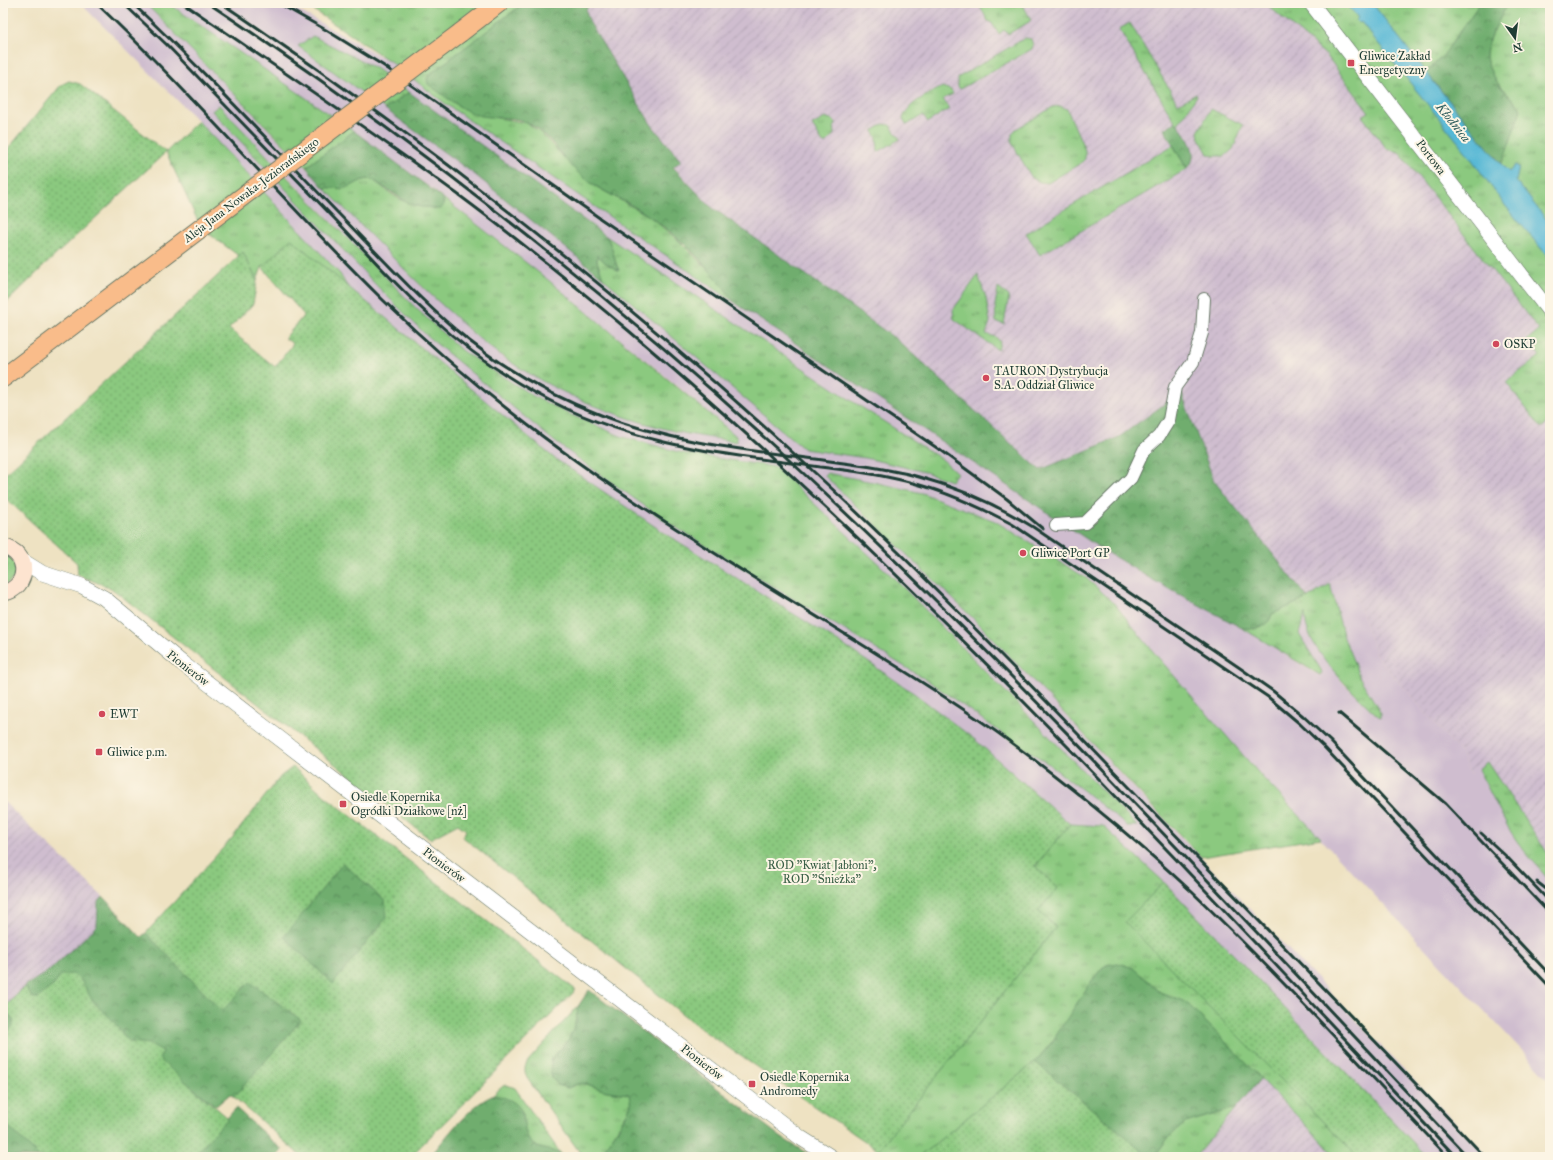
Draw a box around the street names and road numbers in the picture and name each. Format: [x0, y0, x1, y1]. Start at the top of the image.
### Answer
street label: Aleja Jana Nowaka-Jeziorańskiego [180, 135, 322, 247]
street label: Portowa [1413, 137, 1449, 178]
street label: Pionierów [164, 647, 212, 689]
street label: Pionierów [420, 845, 468, 886]
street label: Pionierów [678, 1041, 726, 1083]

